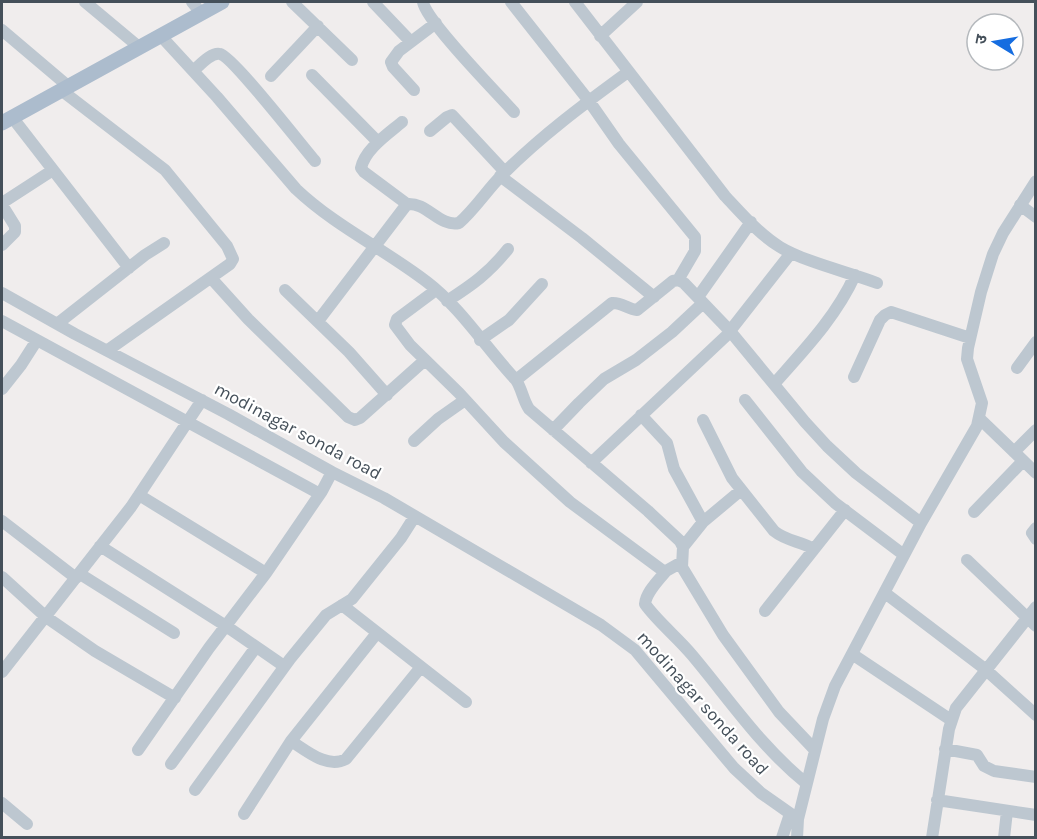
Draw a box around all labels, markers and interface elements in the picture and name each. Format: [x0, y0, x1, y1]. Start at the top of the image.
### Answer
north arrow [965, 12, 1025, 72]
text: उ [971, 32, 991, 46]
street label: modinagar sonda road [211, 378, 385, 484]
street label: modinagar sonda road [633, 626, 773, 780]

